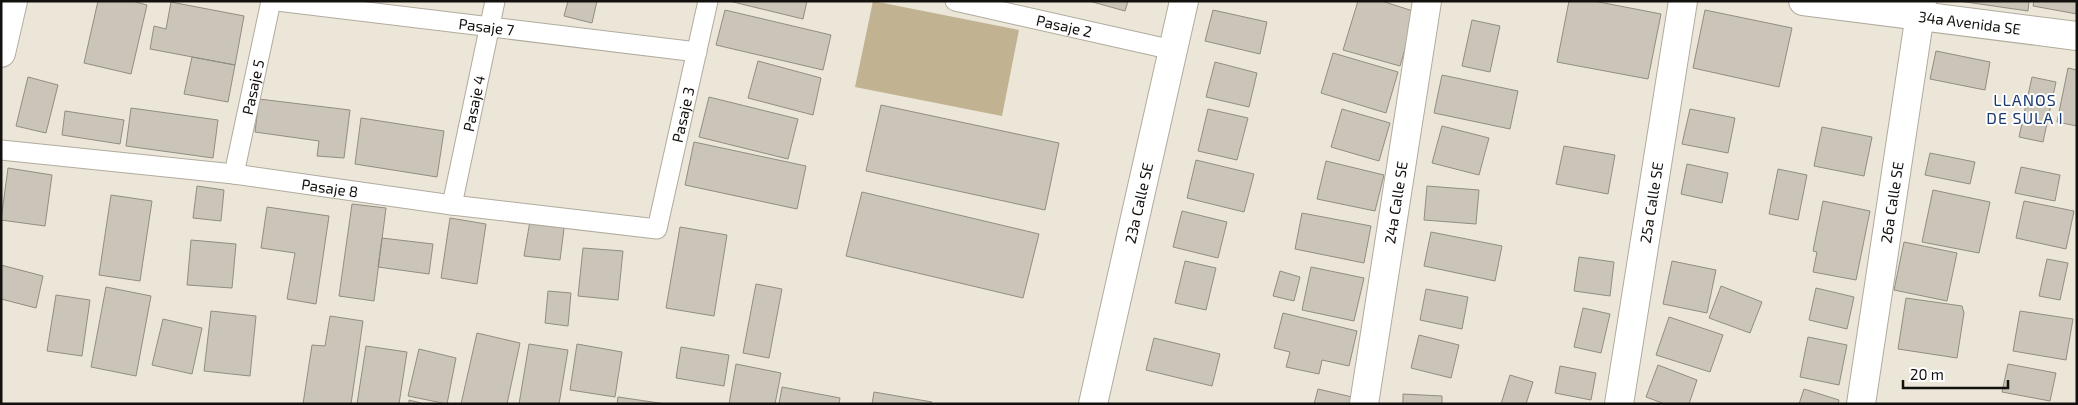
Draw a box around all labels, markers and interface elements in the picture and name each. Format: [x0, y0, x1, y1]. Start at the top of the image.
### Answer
street label: 34a Avenida SE [1917, 7, 2022, 38]
street label: Pasaje 2 [1035, 11, 1094, 41]
street label: Pasaje 7 [458, 14, 516, 39]
street label: Pasaje 5 [238, 58, 267, 116]
street label: Pasaje 4 [459, 73, 488, 133]
street label: Pasaje 3 [668, 85, 698, 144]
district label: LLANOS DE SULA I [1986, 90, 2064, 127]
street label: 24a Calle SE [1380, 160, 1411, 245]
street label: 26a Calle SE [1876, 160, 1907, 244]
street label: 23a Calle SE [1121, 161, 1156, 245]
street label: 25a Calle SE [1636, 161, 1666, 244]
street label: Pasaje 8 [300, 175, 359, 201]
scale bar [1903, 358, 2008, 390]
text: 20 m [1910, 365, 1944, 383]

